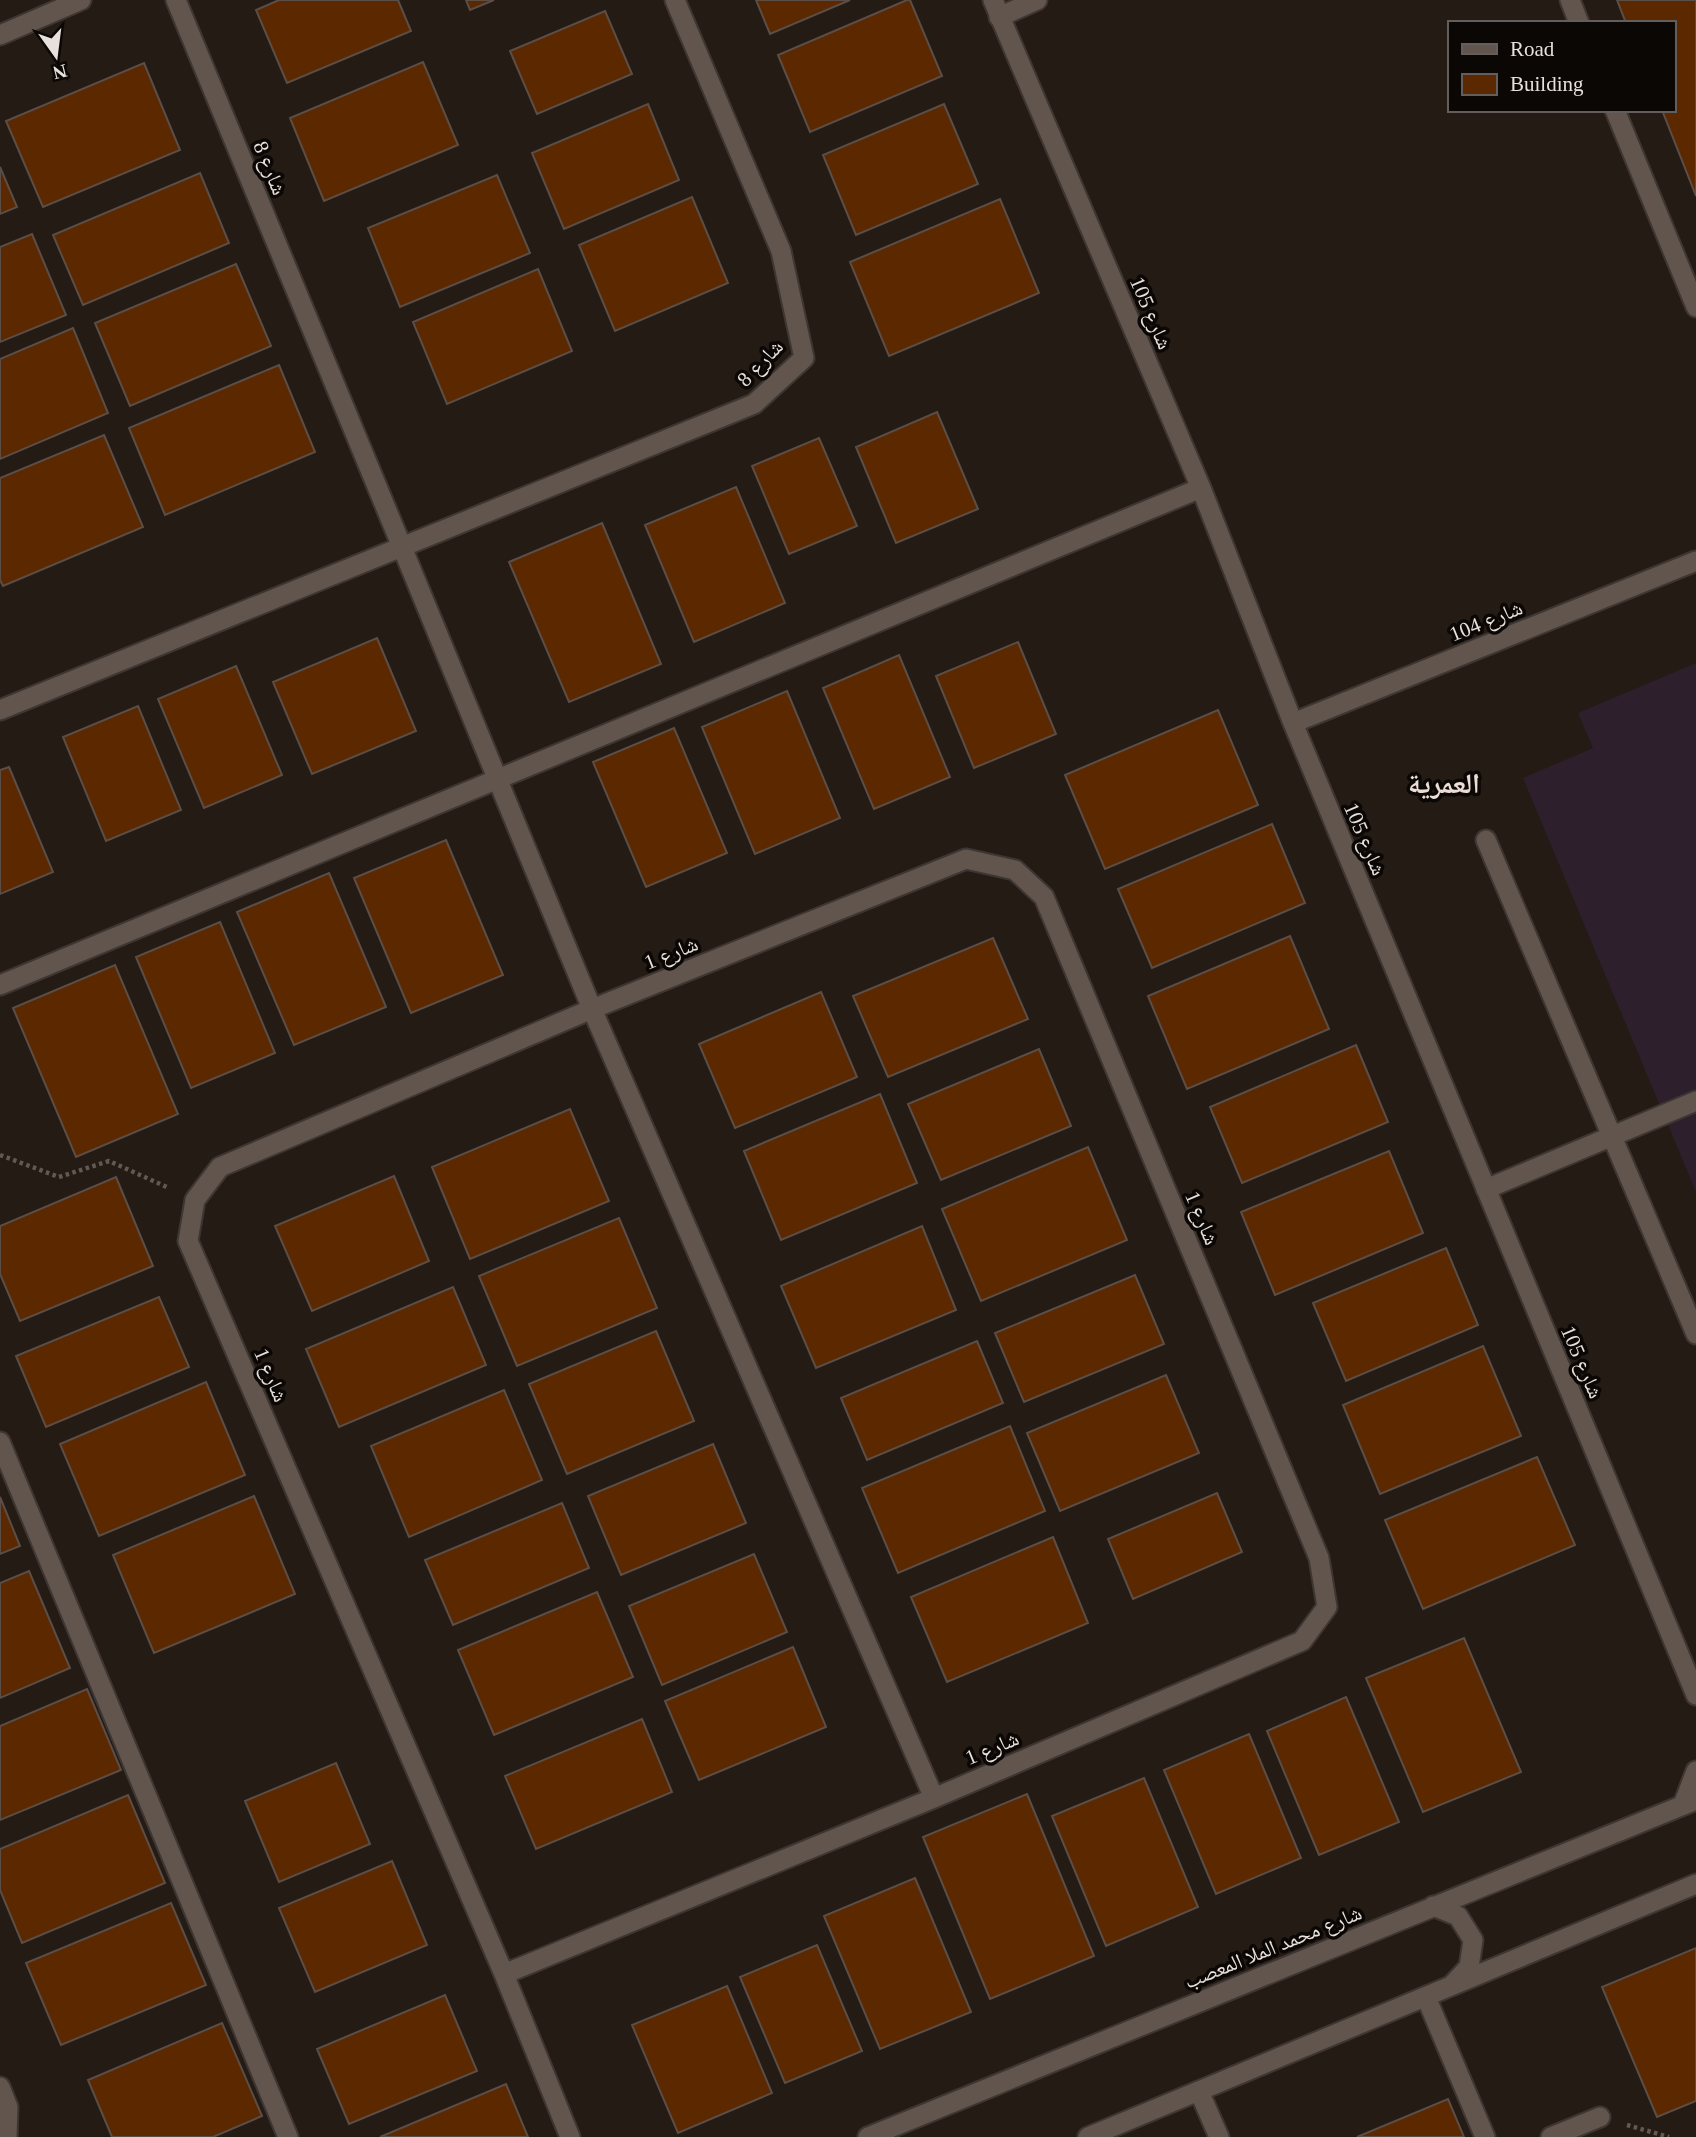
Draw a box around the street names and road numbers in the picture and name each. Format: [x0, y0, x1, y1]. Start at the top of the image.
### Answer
street label: شارع 8 [248, 138, 292, 199]
street label: شارع 105 [1124, 273, 1177, 353]
street label: شارع 8 [732, 335, 789, 392]
street label: شارع 104 [1446, 596, 1526, 647]
street label: شارع 105 [1338, 799, 1391, 879]
street label: شارع 1 [641, 931, 702, 975]
street label: شارع 1 [1179, 1188, 1224, 1249]
street label: شارع 105 [1555, 1322, 1608, 1402]
street label: شارع 1 [248, 1345, 293, 1406]
street label: شارع 1 [962, 1726, 1023, 1771]
street label: شارع محمد الملا المعصب [1181, 1900, 1366, 1994]

